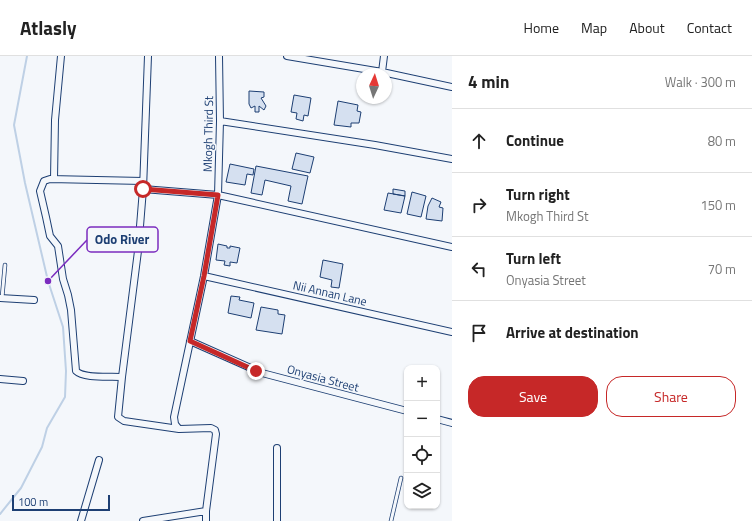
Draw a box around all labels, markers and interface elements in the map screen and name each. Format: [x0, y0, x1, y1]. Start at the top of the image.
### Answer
text: Atlasly [20, 13, 77, 42]
text: Home [524, 17, 559, 38]
text: Map [581, 17, 607, 38]
text: About [629, 17, 665, 38]
text: Contact [687, 17, 732, 38]
north arrow [356, 68, 392, 104]
text: 4 min [468, 69, 509, 95]
text: Walk · 300 m [665, 72, 736, 92]
street label: Mkogh Third St [198, 95, 218, 172]
text: Continue [506, 129, 564, 152]
icon: ahead [468, 130, 490, 152]
text: 80 m [708, 131, 736, 151]
route start [134, 180, 152, 198]
text: Turn right [506, 183, 570, 206]
icon: right [468, 194, 490, 216]
text: 150 m [700, 195, 736, 215]
text: Mkogh Third St [506, 206, 589, 226]
callout: Odo River [87, 227, 158, 252]
text: Odo River [95, 229, 149, 249]
text: Turn left [506, 247, 561, 270]
icon: left [468, 258, 490, 280]
text: 70 m [708, 259, 736, 279]
text: Onyasia Street [506, 270, 586, 290]
street label: Nii Annan Lane [291, 275, 369, 311]
text: Arrive at destination [506, 321, 639, 344]
icon: arrive [468, 322, 490, 344]
street label: Onyasia Street [285, 359, 362, 397]
route end [247, 362, 265, 380]
map controls [404, 365, 440, 509]
button: + [404, 365, 440, 401]
button: Save [468, 376, 598, 417]
button: Share [606, 376, 736, 417]
button: − [404, 401, 440, 437]
button: locate [404, 437, 440, 473]
button: layers [404, 473, 440, 509]
scale bar [12, 493, 110, 512]
text: 100 m [18, 494, 48, 510]

